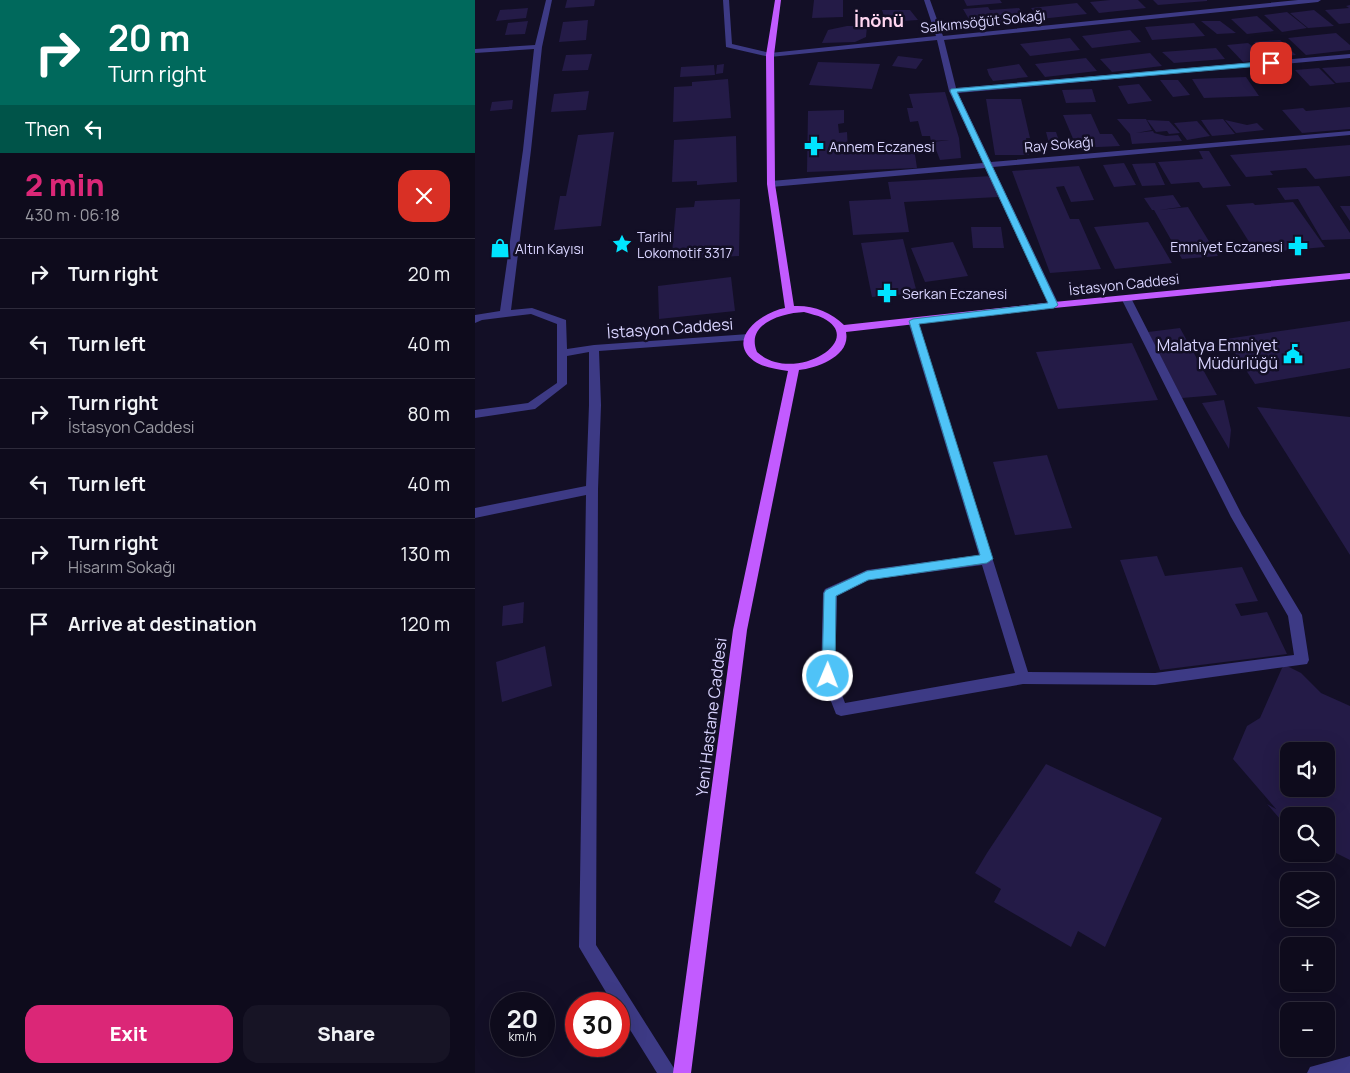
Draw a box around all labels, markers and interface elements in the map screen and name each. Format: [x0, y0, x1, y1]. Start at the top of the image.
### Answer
street label: Salkımsöğüt Sokağı [920, 5, 1046, 37]
district label: İnönü [854, 8, 904, 32]
text: 20 m [108, 14, 190, 62]
icon: right [25, 20, 90, 85]
pin [1250, 42, 1292, 84]
icon: arrive [1257, 49, 1285, 77]
text: Turn right [108, 59, 206, 89]
icon: left [80, 115, 108, 143]
text: Then [25, 116, 70, 142]
street label: Ray Sokağı [1024, 132, 1094, 156]
pharmacy icon: Annem Eczanesi [803, 135, 825, 157]
place label: Annem Eczanesi [829, 137, 935, 156]
text: 2 min [25, 164, 105, 205]
button: close [398, 170, 450, 222]
text: 430 m · 06:18 [25, 204, 120, 226]
place label: Tarihi Lokomotif 3317 [637, 227, 732, 262]
place icon: Tarihi Lokomotif 3317 [611, 233, 633, 255]
pharmacy icon: Emniyet Eczanesi [1287, 235, 1309, 257]
shop icon: Altın Kayısı [489, 237, 511, 259]
place label: Emniyet Eczanesi [1170, 237, 1283, 256]
place label: Altın Kayısı [515, 239, 584, 258]
icon: right [25, 260, 53, 288]
text: Turn right [68, 261, 158, 287]
text: 20 m [408, 261, 450, 287]
street label: İstasyon Caddesi [1068, 269, 1180, 299]
pharmacy icon: Serkan Eczanesi [876, 282, 898, 304]
place label: Serkan Eczanesi [902, 284, 1007, 303]
street label: İstasyon Caddesi [606, 313, 734, 343]
icon: left [25, 330, 53, 358]
text: Turn left [68, 331, 146, 357]
text: 40 m [407, 331, 450, 357]
place label: Malatya Emniyet Müdürlüğü [1157, 334, 1278, 374]
public building icon: Malatya Emniyet Müdürlüğü [1282, 343, 1304, 365]
text: Turn right [68, 390, 158, 416]
icon: right [25, 400, 53, 428]
text: 80 m [407, 401, 450, 427]
text: İstasyon Caddesi [68, 416, 195, 438]
icon: left [25, 470, 53, 498]
text: Turn left [68, 471, 146, 497]
text: 40 m [407, 471, 450, 497]
text: Turn right [68, 530, 158, 556]
icon: right [25, 540, 53, 568]
text: 130 m [401, 541, 450, 567]
text: Hisarım Sokağı [68, 556, 176, 578]
icon: arrive [25, 610, 53, 638]
text: Arrive at destination [68, 611, 257, 637]
text: 120 m [400, 611, 450, 637]
street label: Yeni Hastane Caddesi [690, 637, 732, 797]
position arrow [801, 649, 853, 701]
map controls [1280, 742, 1335, 1057]
button: sound [1280, 742, 1335, 797]
button: search [1280, 807, 1335, 862]
button: layers [1280, 872, 1335, 927]
button: + [1280, 937, 1335, 992]
speed limit sign: 30 [565, 992, 630, 1057]
text: 20 [507, 1001, 538, 1036]
button: − [1280, 1002, 1335, 1057]
button: Exit [25, 1005, 233, 1063]
button: Share [243, 1005, 450, 1063]
text: km/h [509, 1028, 536, 1045]

